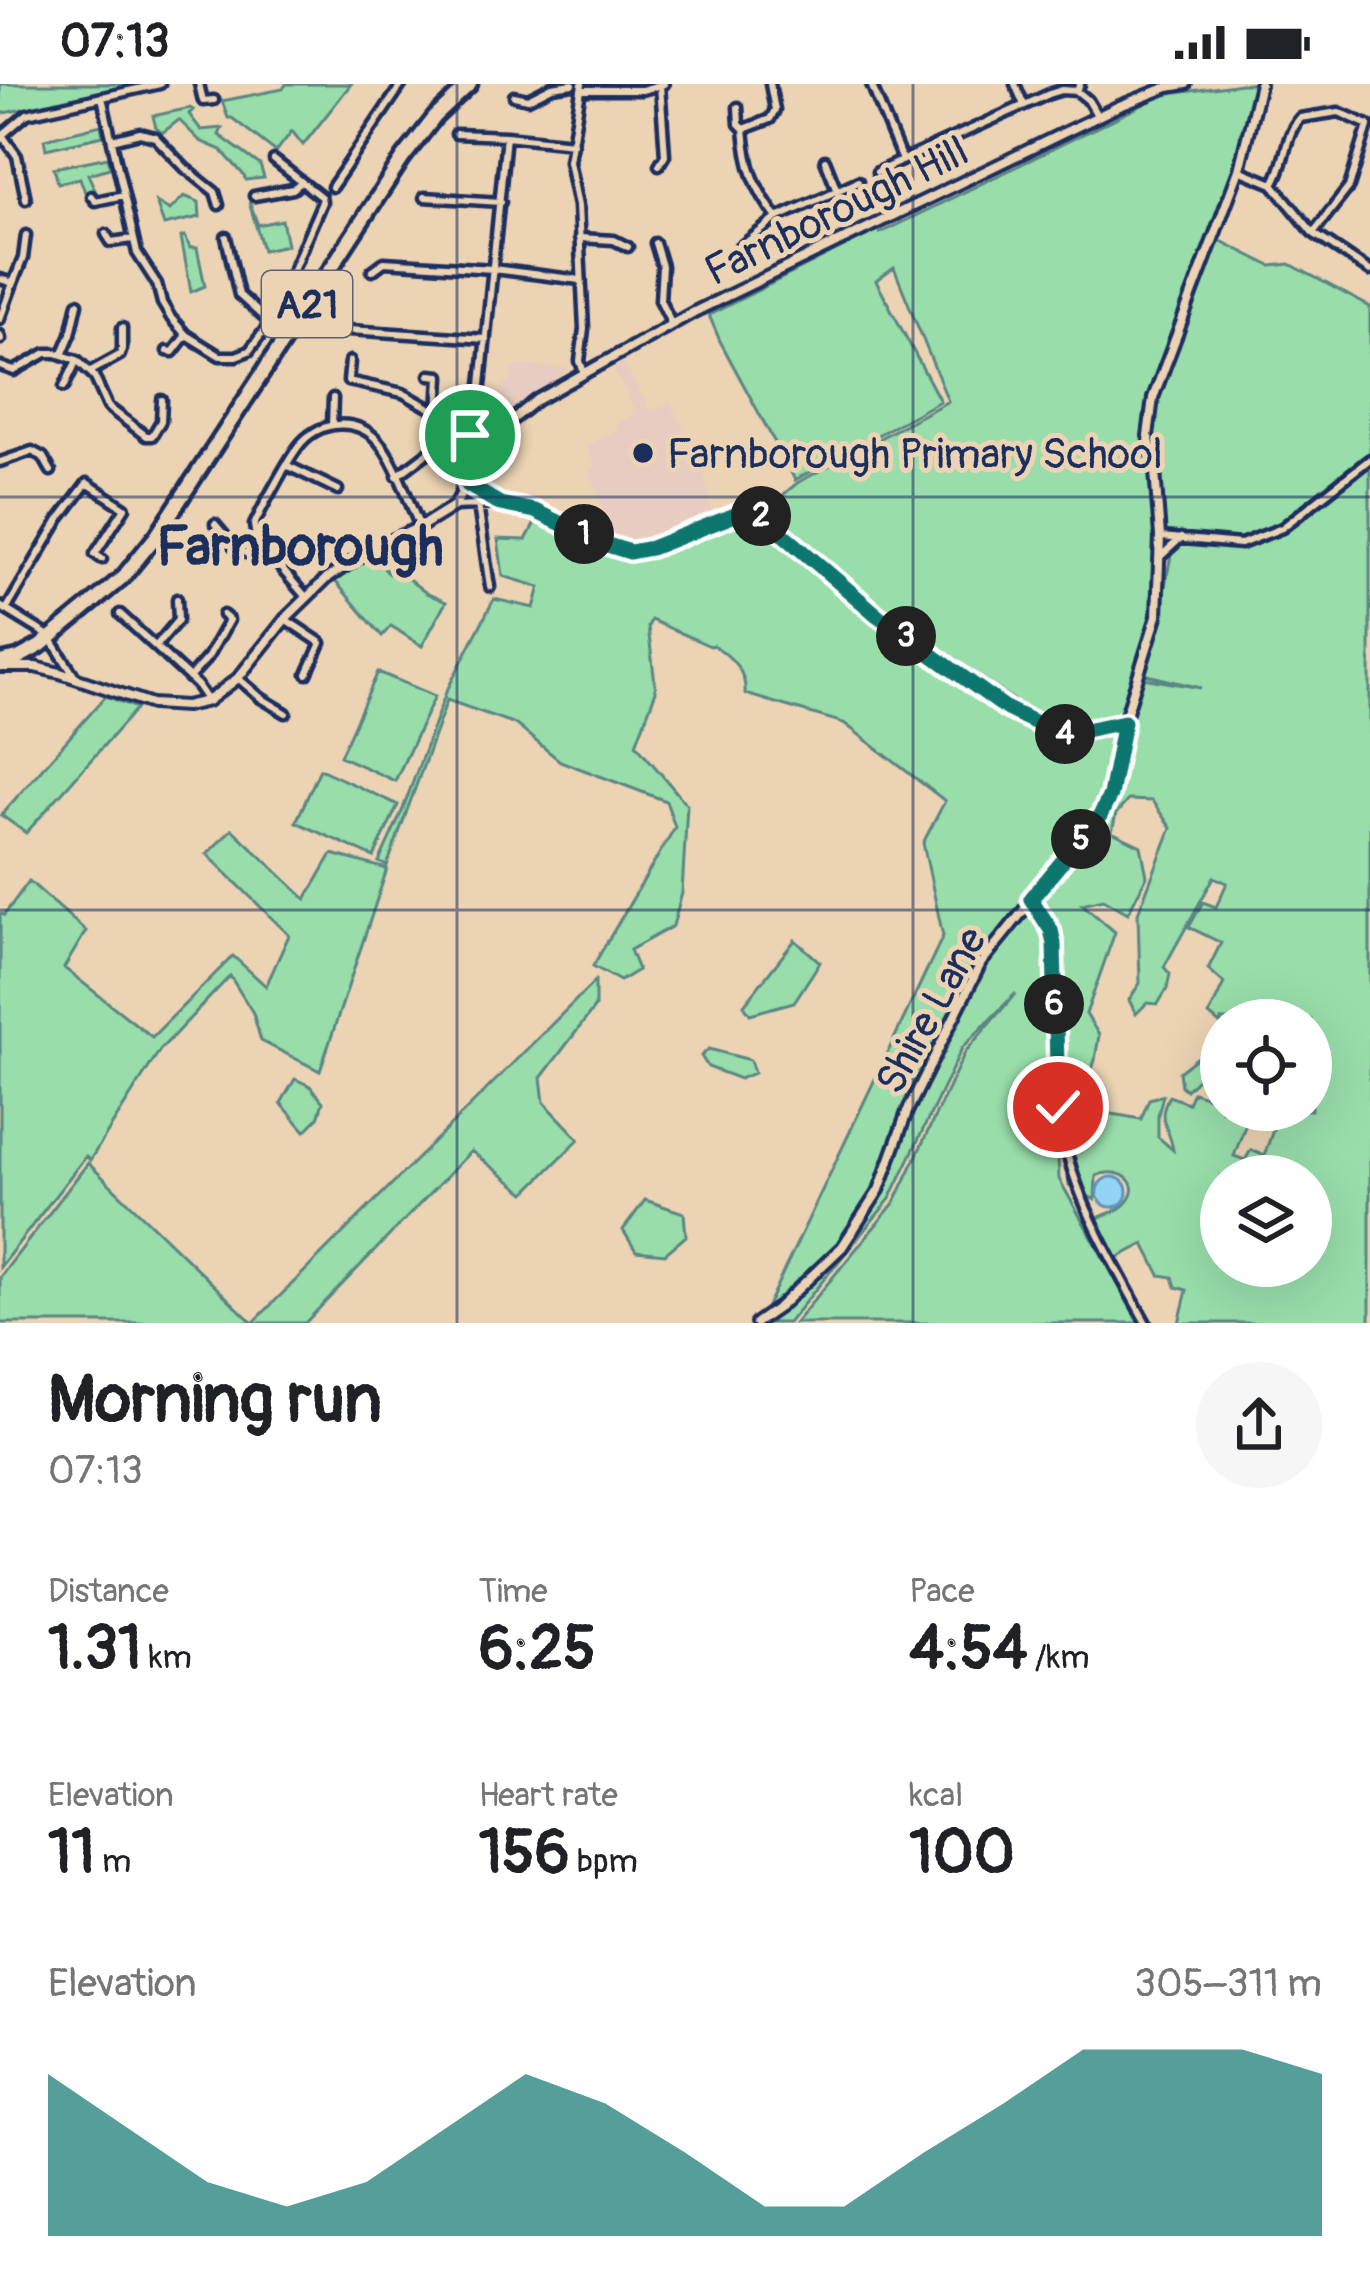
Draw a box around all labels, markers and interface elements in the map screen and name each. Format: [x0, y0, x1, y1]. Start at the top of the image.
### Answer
text: 07:13 [60, 14, 169, 70]
street label: Farnborough Hill [697, 126, 977, 298]
road number: A21 [262, 271, 352, 337]
pin [419, 384, 521, 486]
icon: arrive [437, 402, 503, 468]
place label: Farnborough Primary School [667, 429, 1163, 481]
marker: Farnborough Primary School [630, 440, 656, 466]
pin: 2 [731, 486, 791, 546]
text: 2 [752, 495, 770, 536]
pin: 1 [554, 504, 614, 564]
text: 1 [578, 513, 590, 554]
district label: Farnborough [156, 514, 444, 582]
pin: 3 [876, 606, 936, 666]
text: 3 [897, 615, 915, 656]
pin: 4 [1035, 704, 1095, 764]
text: 4 [1055, 713, 1075, 754]
pin: 5 [1051, 809, 1111, 869]
text: 5 [1072, 818, 1090, 859]
street label: Shire Lane [865, 918, 999, 1103]
pin: 6 [1024, 974, 1084, 1034]
text: 6 [1044, 983, 1064, 1024]
map controls [1200, 999, 1332, 1287]
button: locate [1200, 999, 1332, 1131]
pin [1007, 1056, 1109, 1158]
icon: check [1025, 1074, 1091, 1140]
button: layers [1200, 1155, 1332, 1287]
text: Morning run [48, 1359, 382, 1442]
button: share [1196, 1362, 1322, 1488]
text: 07:13 [48, 1446, 143, 1495]
text: Distance [48, 1571, 169, 1612]
text: Time [479, 1571, 548, 1612]
text: Pace [909, 1571, 975, 1612]
text: 1.31 [48, 1612, 142, 1687]
text: 6:25 [479, 1612, 596, 1687]
text: 4:54 [909, 1612, 1027, 1687]
text: km [142, 1637, 192, 1678]
text: /km [1027, 1637, 1090, 1678]
text: Elevation [48, 1775, 174, 1816]
text: Heart rate [479, 1775, 618, 1816]
text: kcal [909, 1775, 963, 1816]
text: 11 [48, 1816, 95, 1891]
text: 156 [479, 1816, 570, 1891]
text: 100 [909, 1816, 1015, 1891]
text: m [95, 1841, 131, 1882]
text: bpm [570, 1841, 638, 1882]
text: Elevation [48, 1959, 197, 2008]
text: 305–311 m [1134, 1959, 1322, 2008]

